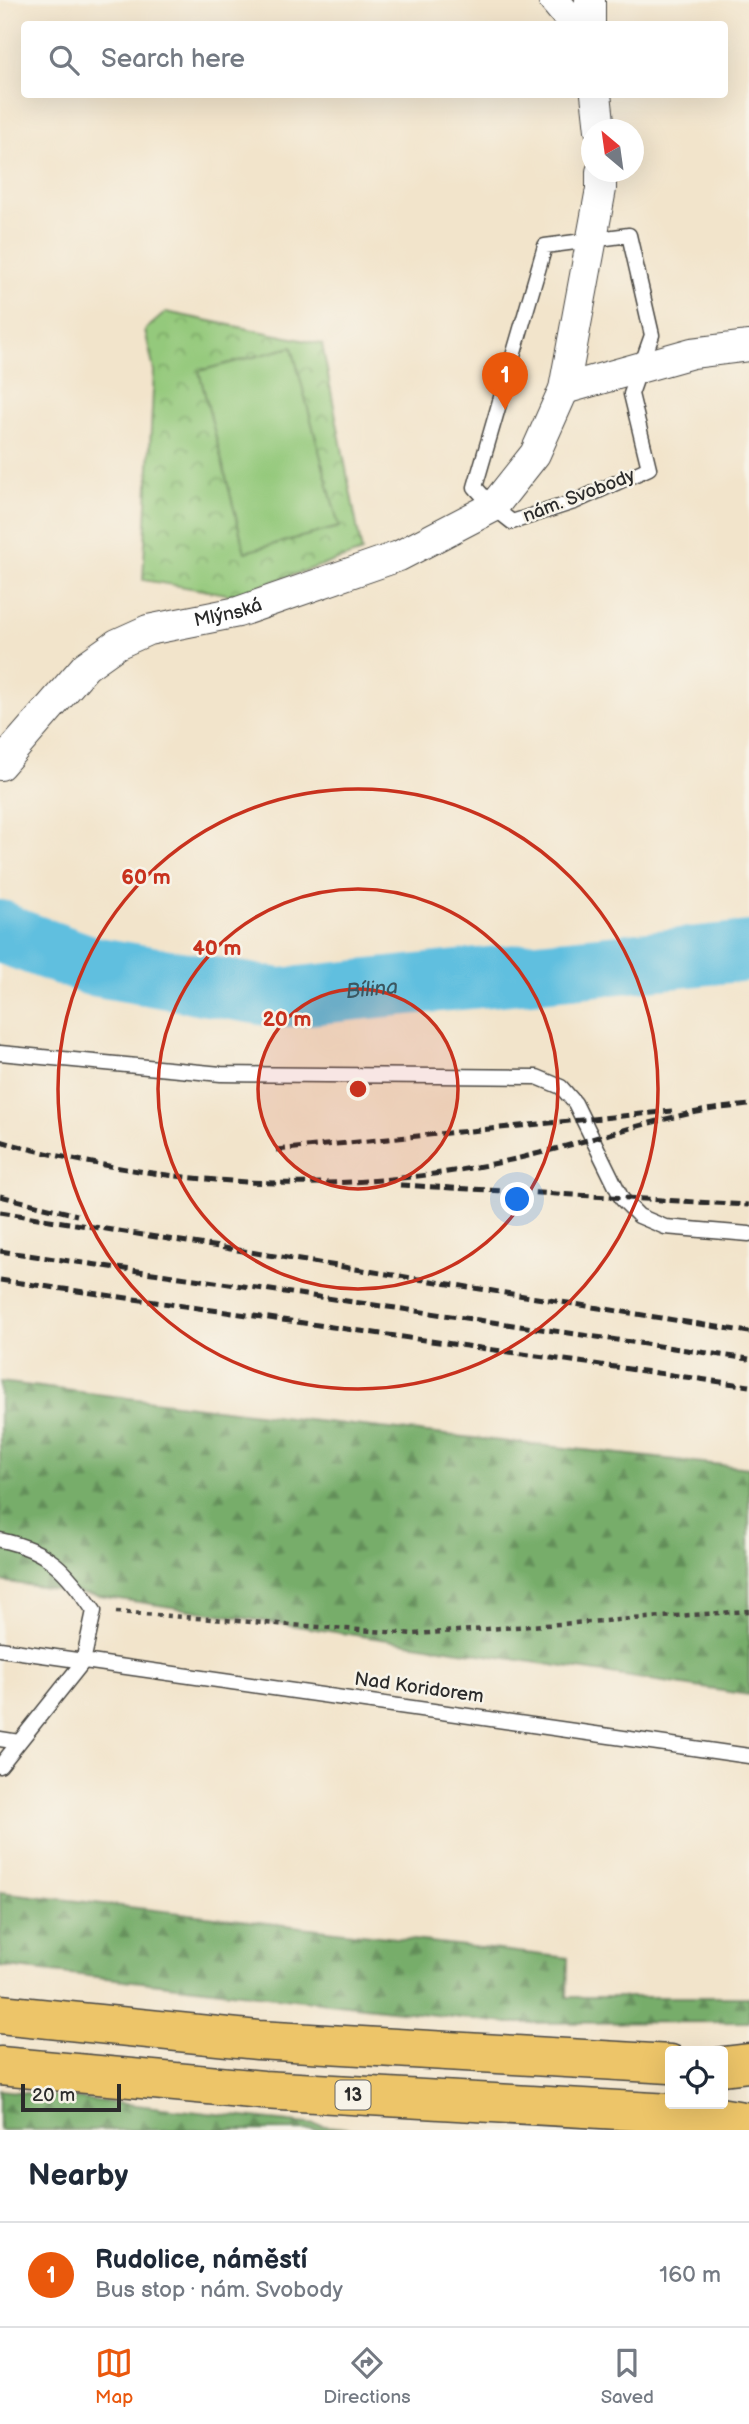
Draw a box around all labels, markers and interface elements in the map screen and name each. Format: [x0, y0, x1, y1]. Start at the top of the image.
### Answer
search box [21, 21, 728, 98]
icon: search [45, 41, 83, 79]
text: Search here [101, 44, 245, 75]
north arrow [581, 119, 644, 182]
pin: 1 [482, 352, 528, 410]
street label: nám. Svobody [520, 464, 638, 528]
street label: Mlýnská [192, 593, 265, 632]
text: 60 m [121, 865, 171, 890]
text: 40 m [192, 936, 242, 961]
water label: Bílina [345, 974, 399, 1004]
text: 20 m [263, 1007, 311, 1032]
centre of rings [346, 1077, 370, 1101]
your location [500, 1182, 534, 1216]
street label: Nad Koridorem [353, 1668, 485, 1708]
map controls [665, 2046, 728, 2109]
button: locate [665, 2046, 728, 2109]
road number: 13 [336, 2080, 370, 2110]
scale bar [21, 2081, 121, 2113]
text: 20 m [32, 2084, 75, 2107]
text: Nearby [28, 2158, 128, 2194]
text: Rudolice, náměstí [95, 2245, 307, 2276]
text: 1 [46, 2261, 56, 2289]
text: 160 m [659, 2261, 721, 2289]
text: Bus stop · nám. Svobody [95, 2276, 343, 2304]
tab: Map [95, 2344, 133, 2409]
tab: Directions [323, 2344, 411, 2409]
tab: Saved [601, 2344, 654, 2409]

